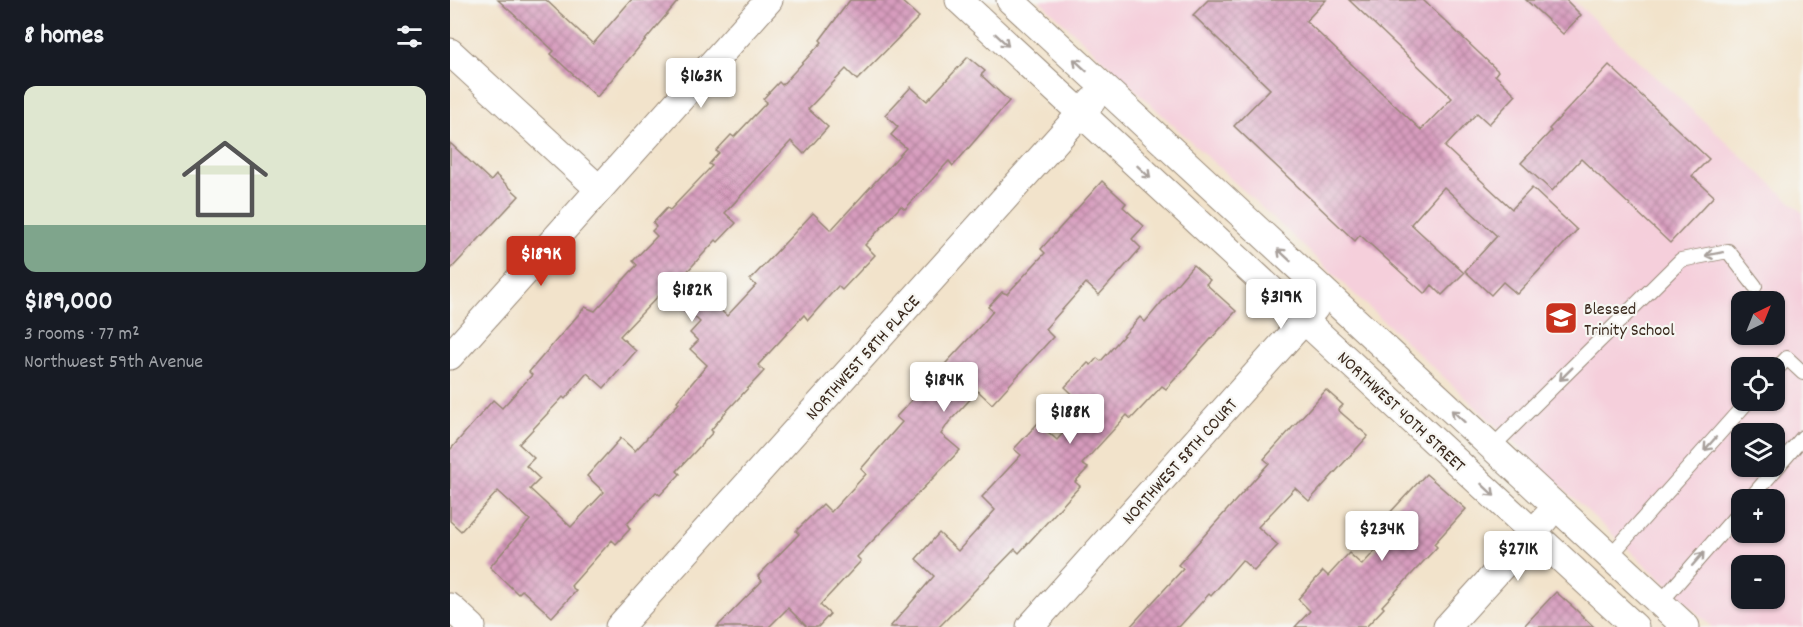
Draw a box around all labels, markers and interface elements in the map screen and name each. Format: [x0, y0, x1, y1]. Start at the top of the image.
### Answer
text: 8 homes [24, 18, 104, 55]
icon: filters [393, 20, 426, 53]
one-way arrow [994, 33, 1009, 47]
pin: $163K [659, 58, 743, 109]
one-way arrow [1073, 58, 1088, 72]
text: $163K [680, 63, 722, 91]
icon: home [171, 125, 279, 233]
one-way arrow [1137, 165, 1152, 180]
pin: $189K [499, 236, 583, 287]
text: $189K [521, 241, 561, 269]
one-way arrow [1277, 248, 1292, 262]
one-way arrow [1704, 249, 1724, 260]
pin: $182K [650, 272, 734, 323]
text: $182K [672, 277, 712, 305]
pin: $319K [1239, 279, 1323, 330]
text: $189,000 [24, 284, 113, 321]
text: $319K [1260, 284, 1302, 312]
street label: NORTHWEST 58TH PLACE [801, 291, 927, 427]
north arrow [1731, 291, 1785, 345]
map controls [1731, 291, 1785, 609]
place label: Blessed Trinity School [1584, 298, 1675, 344]
school or university icon: Blessed Trinity School [1543, 300, 1579, 336]
text: 3 rooms · 77 m² [24, 321, 140, 349]
street label: NORTHWEST 40TH STREET [1331, 347, 1470, 479]
text: Northwest 59th Avenue [24, 349, 203, 377]
button: locate [1731, 357, 1785, 411]
pin: $184K [902, 362, 986, 413]
one-way arrow [1559, 366, 1574, 381]
text: $184K [924, 367, 964, 395]
pin: $188K [1028, 394, 1112, 445]
street label: NORTHWEST 58TH COURT [1117, 394, 1244, 531]
text: $188K [1050, 399, 1090, 427]
one-way arrow [1451, 409, 1466, 423]
button: layers [1731, 423, 1785, 477]
one-way arrow [1703, 436, 1717, 451]
one-way arrow [1480, 483, 1495, 497]
button: + [1731, 489, 1785, 543]
pin: $234K [1340, 511, 1424, 562]
text: $234K [1359, 516, 1405, 544]
pin: $271K [1476, 531, 1560, 582]
text: $271K [1498, 536, 1538, 564]
one-way arrow [1691, 552, 1705, 567]
button: − [1731, 555, 1785, 609]

